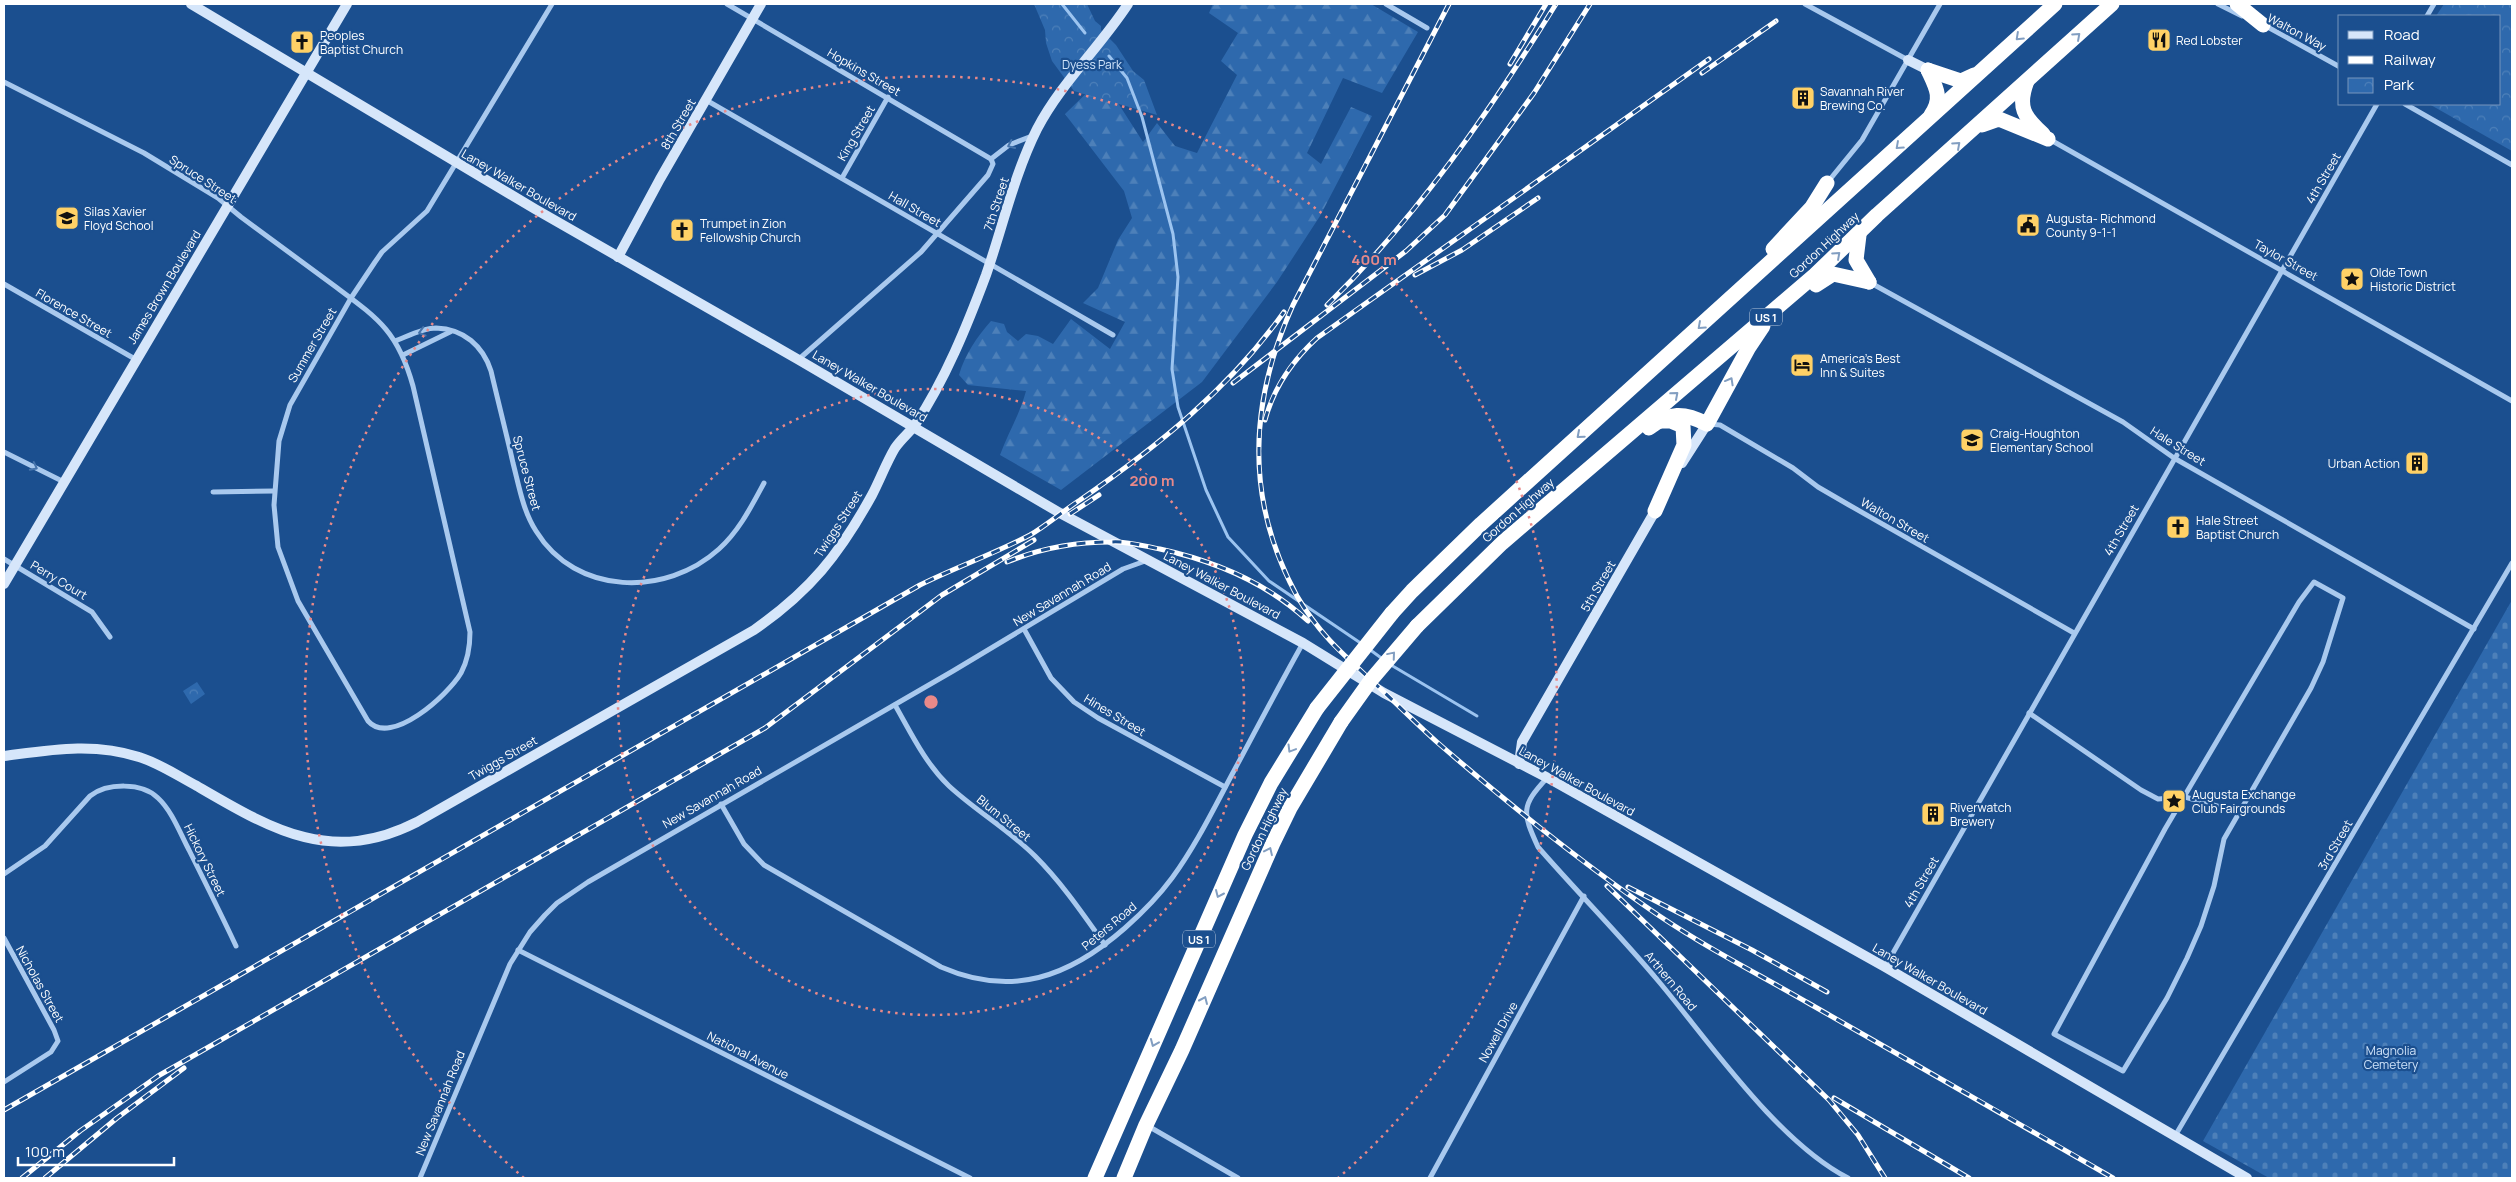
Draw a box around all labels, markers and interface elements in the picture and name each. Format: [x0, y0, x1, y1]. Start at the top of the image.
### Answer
street label: Walton Way [2264, 9, 2330, 55]
legend [2338, 15, 2501, 105]
text: Road [2384, 24, 2420, 45]
place label: Peoples Baptist Church [320, 27, 403, 58]
restaurant icon: Red Lobster [2146, 27, 2172, 53]
church icon: Peoples Baptist Church [289, 29, 315, 55]
one-way arrow [2015, 31, 2024, 40]
one-way arrow [2072, 32, 2081, 41]
place label: Red Lobster [2176, 32, 2243, 49]
street label: Hopkins Street [824, 44, 904, 100]
text: Railway [2384, 49, 2436, 70]
park label: Dyess Park [1062, 56, 1123, 73]
text: Park [2384, 74, 2414, 95]
place label: Savannah River Brewing Co. [1820, 83, 1905, 114]
building icon: Savannah River Brewing Co. [1790, 85, 1816, 111]
street label: 8th Street [657, 95, 700, 153]
street label: King Street [833, 102, 879, 164]
one-way arrow [1007, 138, 1016, 149]
one-way arrow [1895, 140, 1904, 149]
one-way arrow [1951, 142, 1960, 151]
street label: Laney Walker Boulevard [458, 145, 580, 225]
street label: 4th Street [2301, 149, 2345, 207]
street label: Spruce Street [166, 151, 240, 207]
street label: 7th Street [979, 175, 1013, 233]
street label: Hall Street [886, 187, 945, 231]
place label: Silas Xavier Floyd School [84, 203, 153, 234]
school or university icon: Silas Xavier Floyd School [54, 205, 80, 231]
street label: Gordon Highway [1785, 208, 1863, 282]
place label: Augusta- Richmond County 9-1-1 [2046, 210, 2156, 241]
public building icon: Augusta- Richmond County 9-1-1 [2015, 212, 2041, 238]
place label: Trumpet in Zion Fellowship Church [700, 215, 801, 246]
church icon: Trumpet in Zion Fellowship Church [669, 217, 695, 243]
street label: James Brown Boulevard [123, 227, 205, 347]
street label: Taylor Street [2251, 235, 2321, 285]
text: 400 m [1351, 249, 1397, 270]
one-way arrow [1832, 252, 1841, 261]
place label: Olde Town Historic District [2370, 264, 2456, 295]
place icon: Olde Town Historic District [2339, 266, 2365, 292]
street label: Florence Street [33, 284, 115, 342]
street label: Summer Street [284, 304, 340, 386]
road number: US 1 [1750, 308, 1782, 326]
one-way arrow [1697, 320, 1706, 329]
one-way arrow [419, 326, 427, 336]
street label: Laney Walker Boulevard [809, 346, 931, 426]
place label: America's Best Inn & Suites [1820, 350, 1901, 381]
hotel icon: America's Best Inn & Suites [1789, 352, 1815, 378]
one-way arrow [1724, 377, 1734, 386]
one-way arrow [1669, 392, 1678, 401]
street label: Hale Street [2147, 422, 2209, 470]
place label: Craig-Houghton Elementary School [1990, 425, 2093, 456]
school or university icon: Craig-Houghton Elementary School [1959, 427, 1985, 453]
one-way arrow [1576, 429, 1585, 438]
street label: Spruce Street [509, 434, 545, 513]
building icon: Urban Action [2404, 450, 2430, 476]
place label: Urban Action [2328, 455, 2400, 472]
one-way arrow [29, 461, 38, 471]
text: 200 m [1129, 470, 1175, 491]
street label: Gordon Highway [1478, 474, 1558, 546]
street label: Twiggs Street [810, 487, 866, 561]
street label: Walton Street [1858, 493, 1933, 547]
street label: 4th Street [2099, 501, 2143, 559]
place label: Hale Street Baptist Church [2196, 512, 2279, 543]
church icon: Hale Street Baptist Church [2165, 514, 2191, 540]
street label: Laney Walker Boulevard [1161, 547, 1283, 623]
street label: Perry Court [27, 556, 91, 604]
street label: 5th Street [1577, 557, 1620, 615]
street label: New Savannah Road [1010, 558, 1114, 630]
one-way arrow [1386, 652, 1395, 661]
street label: Hines Street [1081, 690, 1149, 740]
centre of rings [922, 693, 940, 711]
street label: Twiggs Street [466, 731, 541, 785]
street label: Laney Walker Boulevard [1516, 742, 1638, 820]
one-way arrow [1288, 744, 1298, 753]
street label: New Savannah Road [659, 762, 765, 832]
street label: Gordon Highway [1237, 784, 1292, 873]
place label: Augusta Exchange Club Fairgrounds [2192, 786, 2296, 817]
place icon: Augusta Exchange Club Fairgrounds [2161, 788, 2187, 814]
street label: Blum Street [973, 791, 1035, 845]
place label: Riverwatch Brewery [1950, 799, 2011, 830]
building icon: Riverwatch Brewery [1920, 801, 1946, 827]
street label: 3rd Street [2314, 817, 2356, 873]
street label: Hickory Street [180, 821, 230, 899]
one-way arrow [1263, 847, 1273, 856]
street label: 4th Street [1899, 853, 1943, 911]
one-way arrow [1214, 889, 1225, 898]
street label: Peters Road [1078, 898, 1140, 954]
road number: US 1 [1183, 931, 1215, 948]
street label: Laney Walker Boulevard [1869, 939, 1991, 1019]
street label: Nicholas Street [12, 943, 68, 1026]
street label: Arthern Road [1641, 948, 1701, 1014]
one-way arrow [1197, 996, 1208, 1005]
street label: Nowell Drive [1474, 999, 1522, 1065]
street label: National Avenue [704, 1027, 792, 1083]
one-way arrow [1149, 1038, 1160, 1047]
park label: Magnolia Cemetery [2364, 1042, 2419, 1073]
street label: New Savannah Road [411, 1048, 469, 1158]
scale bar [18, 1134, 174, 1166]
text: 100 m [25, 1141, 65, 1162]

